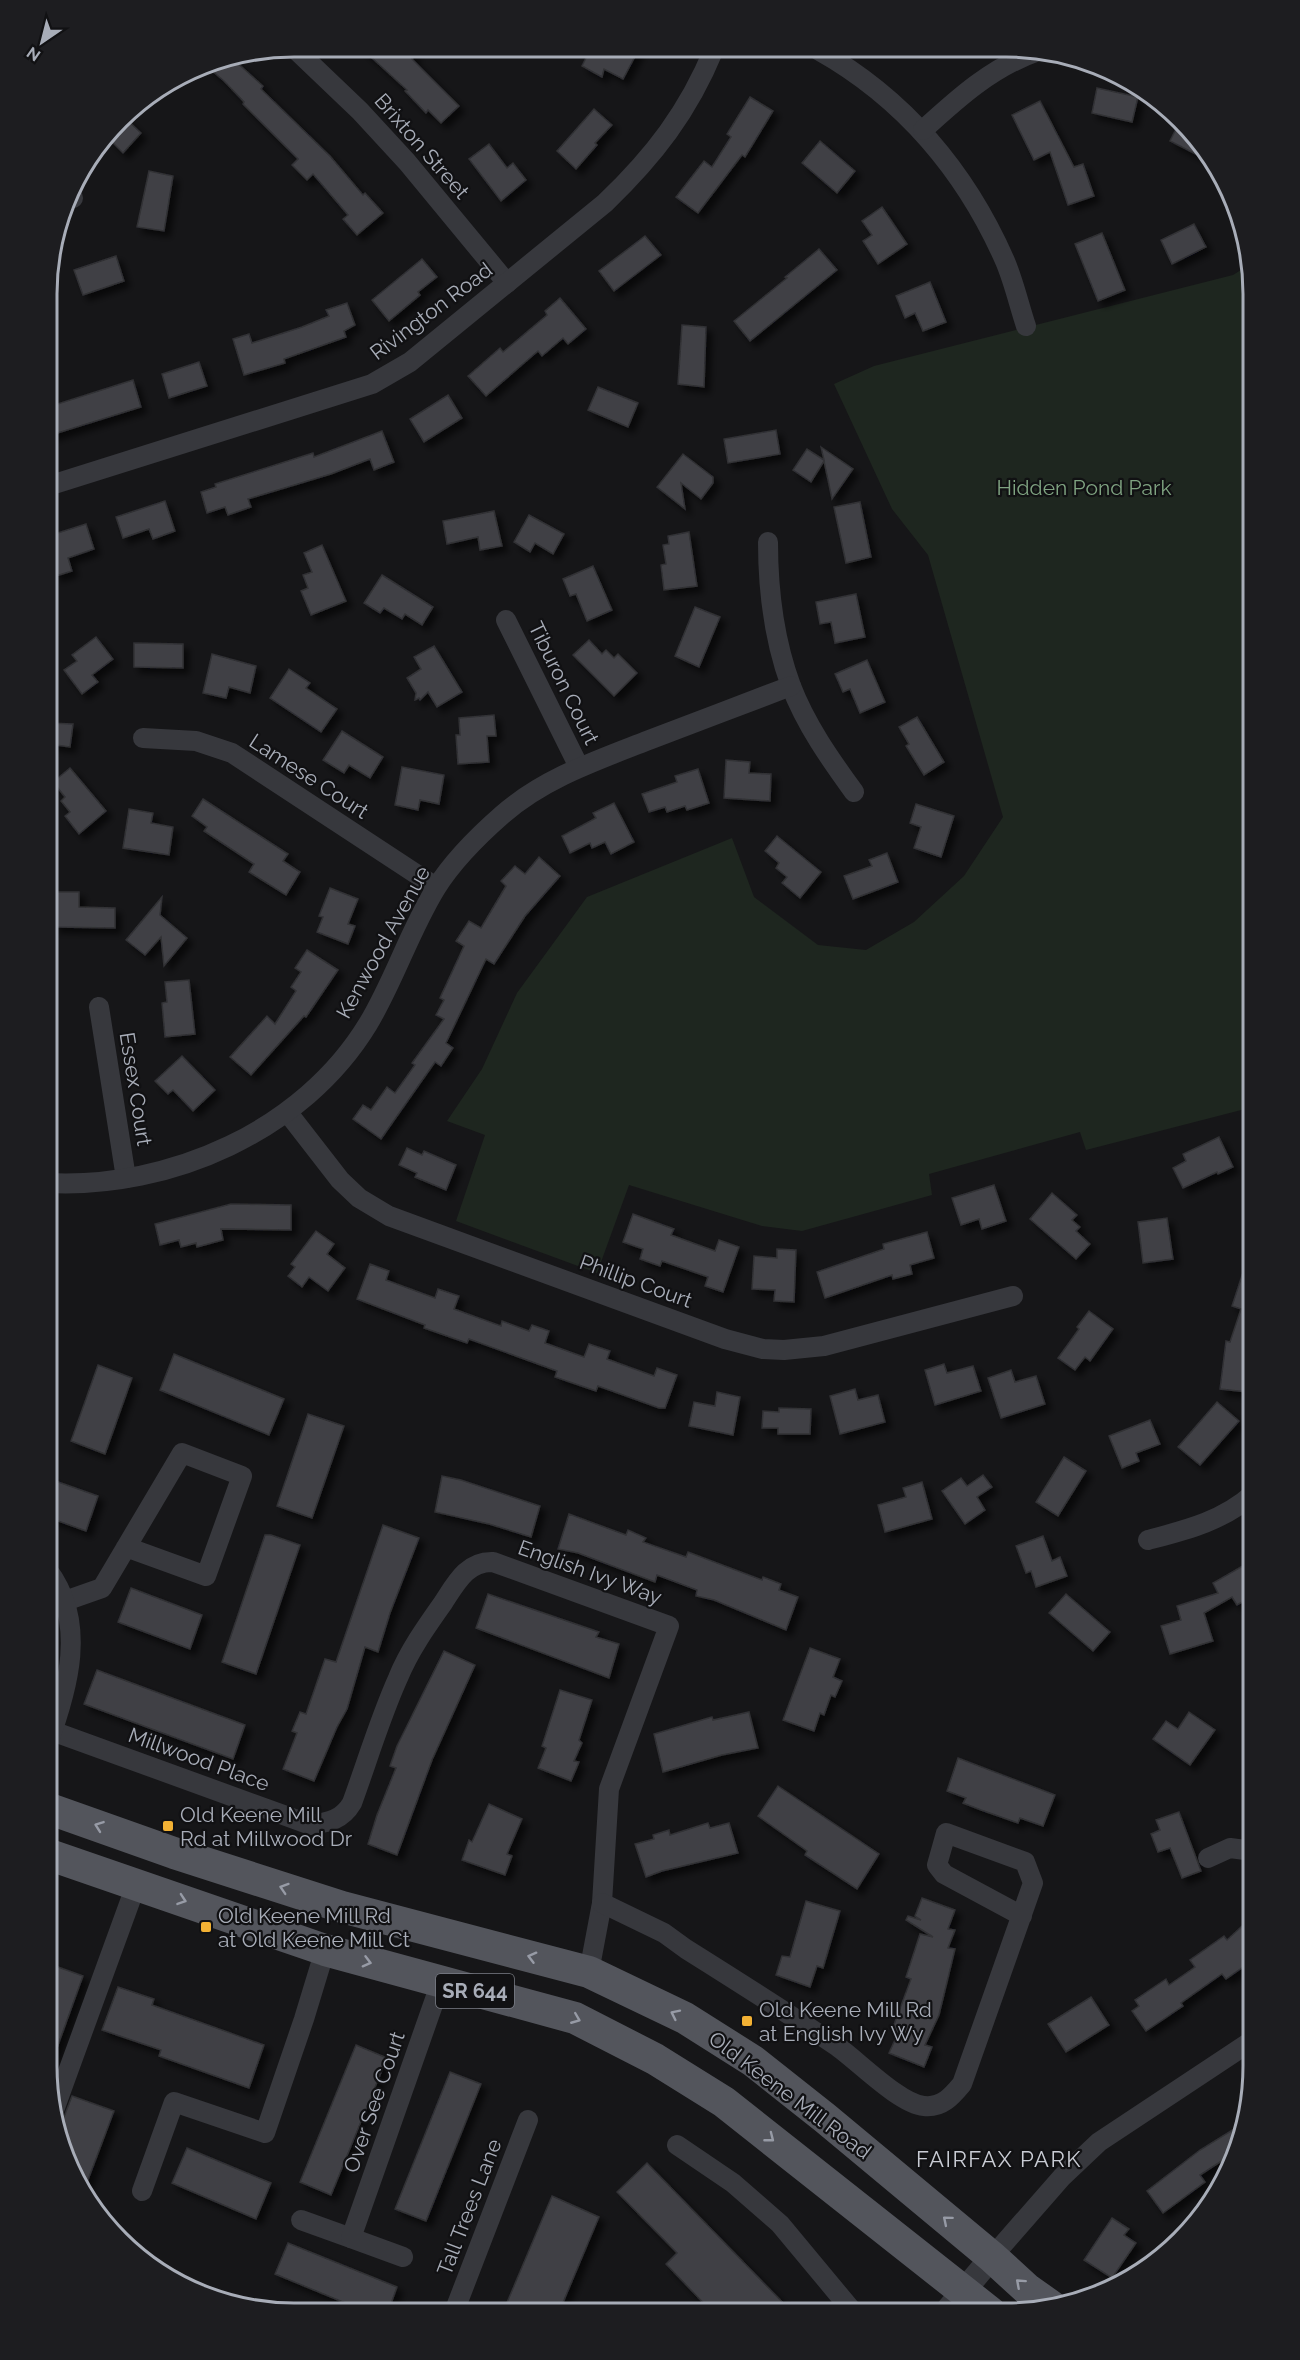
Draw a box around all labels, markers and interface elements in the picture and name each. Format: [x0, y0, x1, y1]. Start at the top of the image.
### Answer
north arrow [12, 12, 72, 72]
text: N [23, 43, 44, 65]
street label: Brixton Street [369, 88, 475, 204]
street label: Rivington Road [365, 257, 497, 365]
park label: Hidden Pond Park [996, 475, 1172, 500]
street label: Tiburon Court [523, 617, 605, 749]
street label: Lamese Court [245, 728, 373, 824]
street label: Kenwood Avenue [331, 861, 435, 1023]
street label: Essex Court [115, 1030, 157, 1148]
street label: Phillip Court [576, 1249, 696, 1313]
street label: English Ivy Way [515, 1534, 665, 1610]
street label: Millwood Place [125, 1722, 273, 1796]
place label: Old Keene Mill Rd at Millwood Dr [180, 1802, 353, 1851]
marker: Old Keene Mill Rd at Millwood Dr [161, 1819, 175, 1833]
one-way arrow [94, 1821, 105, 1834]
one-way arrow [279, 1883, 290, 1896]
one-way arrow [176, 1893, 186, 1906]
place label: Old Keene Mill Rd at Old Keene Mill Ct [218, 1903, 410, 1952]
marker: Old Keene Mill Rd at Old Keene Mill Ct [199, 1920, 213, 1934]
one-way arrow [528, 1952, 538, 1965]
one-way arrow [362, 1954, 372, 1967]
road number: SR 644 [436, 1974, 514, 2008]
place label: Old Keene Mill Rd at English Ivy Wy [759, 1997, 932, 2046]
one-way arrow [671, 2009, 682, 2021]
one-way arrow [569, 2012, 580, 2024]
marker: Old Keene Mill Rd at English Ivy Wy [740, 2014, 754, 2028]
street label: Old Keene Mill Road [704, 2026, 876, 2164]
street label: Over See Court [338, 2028, 410, 2176]
one-way arrow [763, 2130, 774, 2141]
street label: Tall Trees Lane [432, 2135, 506, 2279]
district label: FAIRFAX PARK [916, 2146, 1082, 2172]
one-way arrow [943, 2216, 954, 2227]
one-way arrow [1016, 2279, 1027, 2290]

